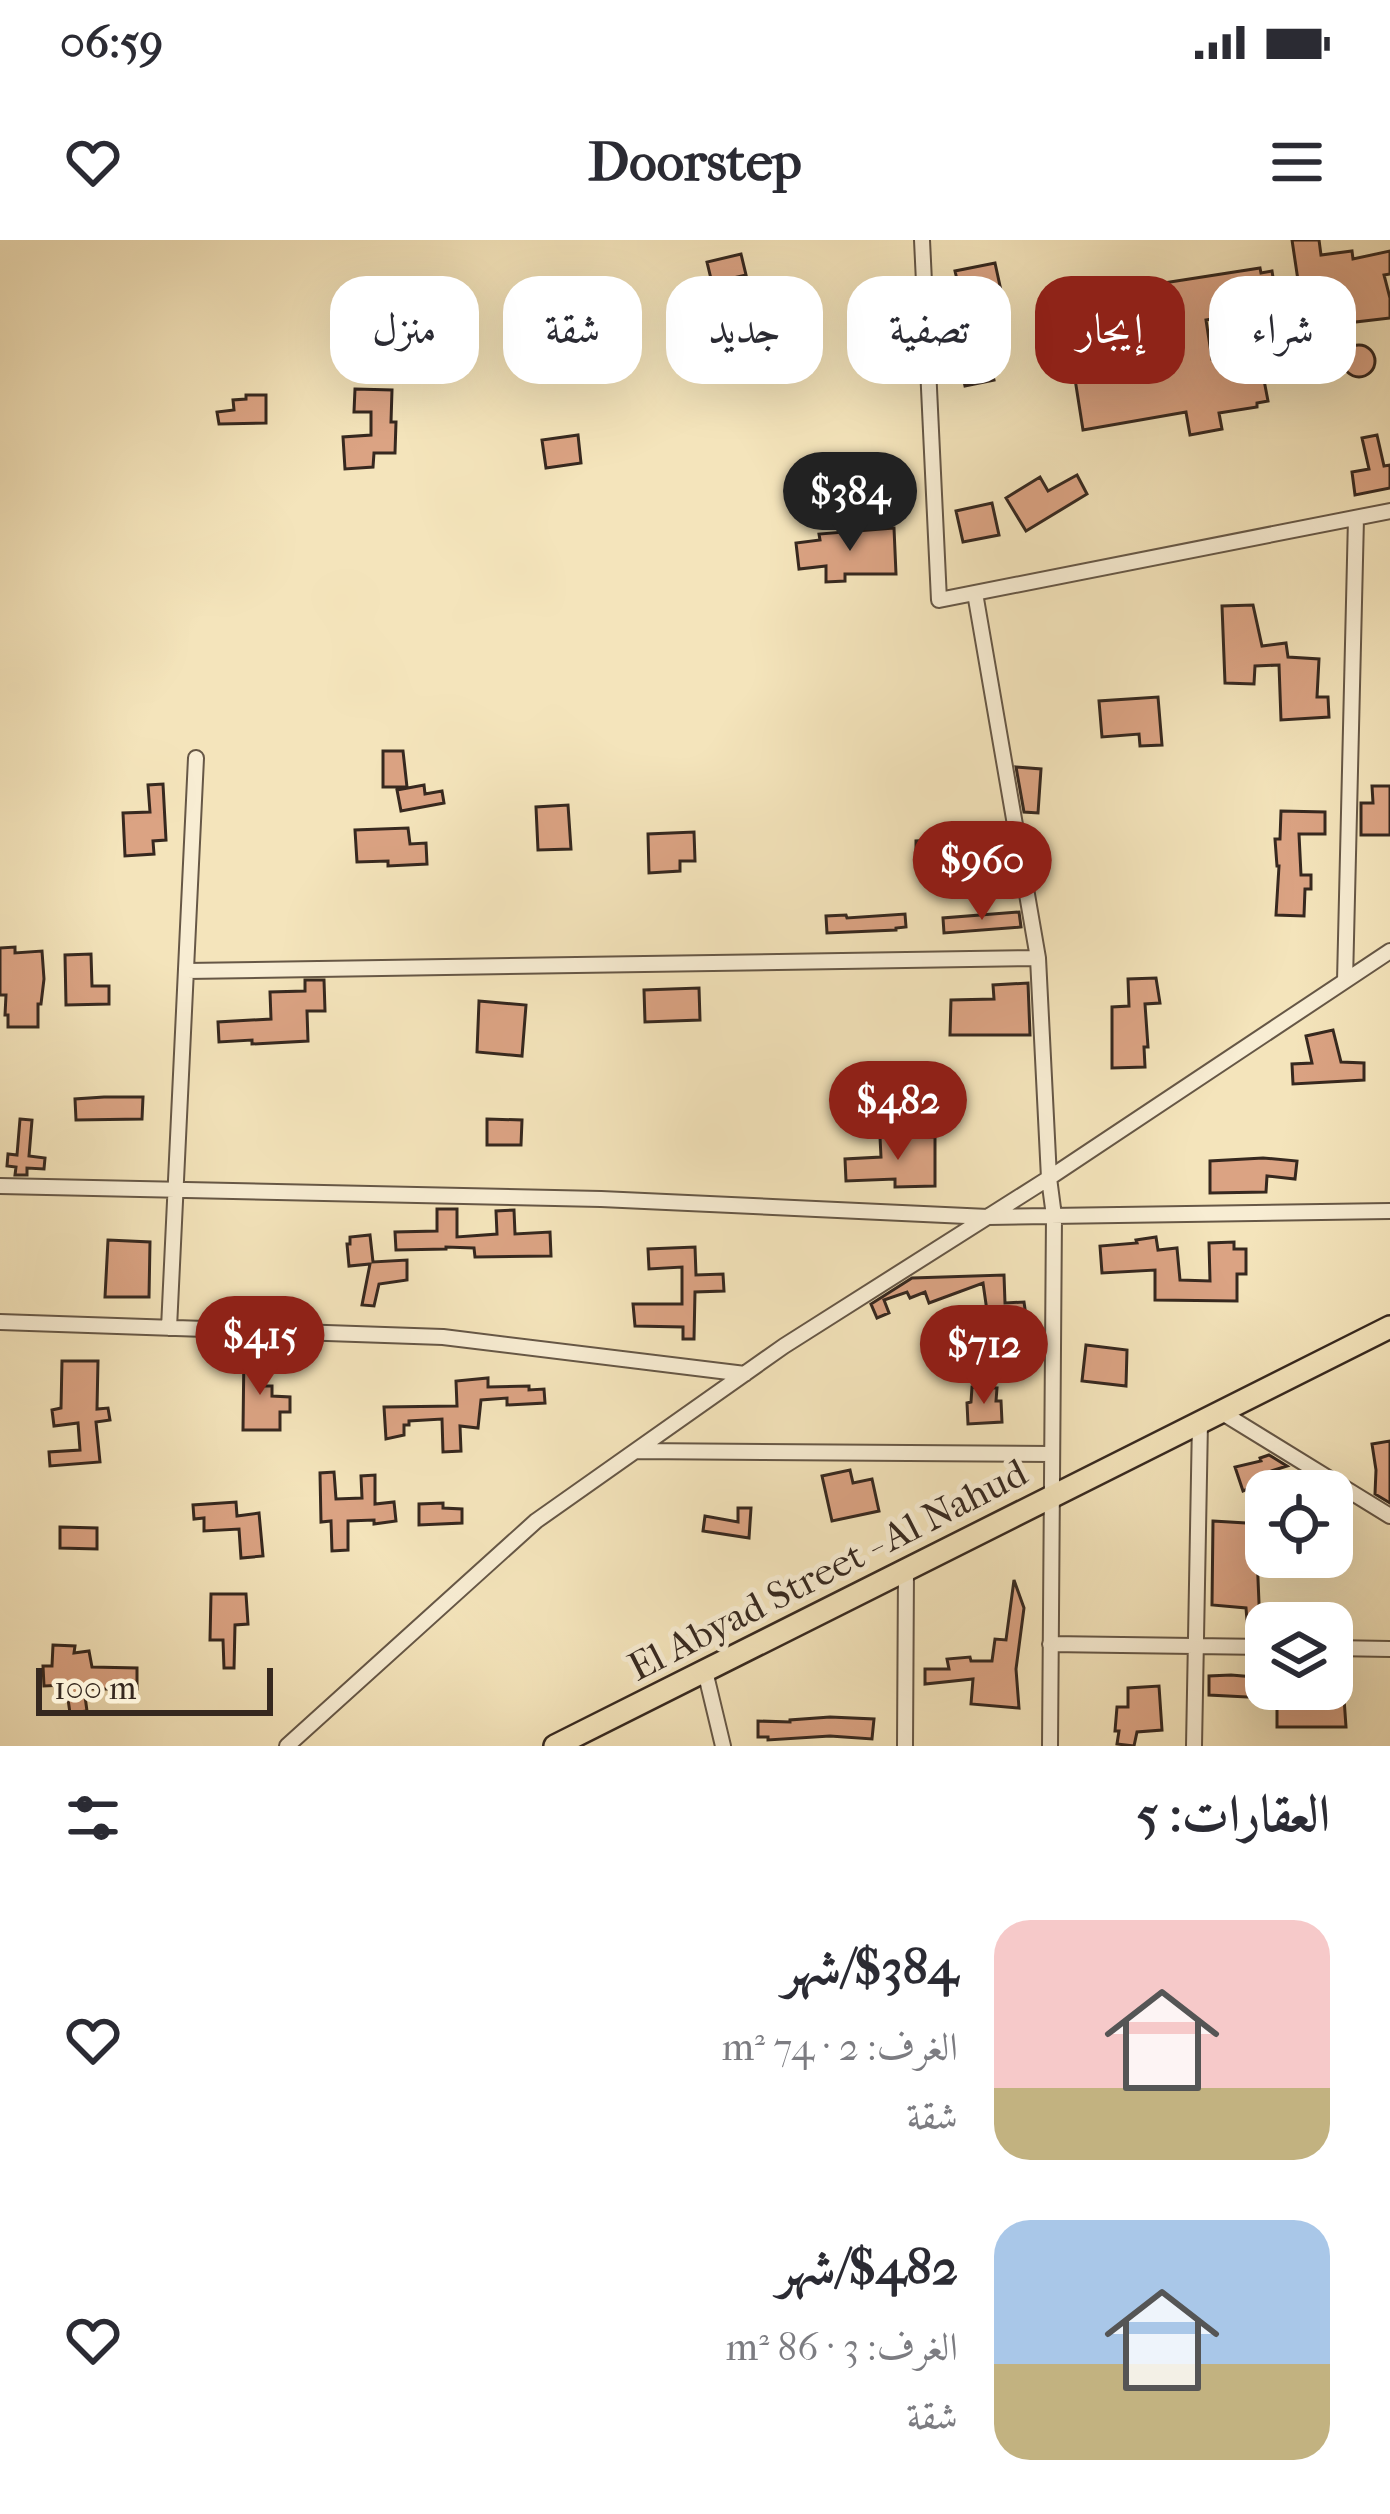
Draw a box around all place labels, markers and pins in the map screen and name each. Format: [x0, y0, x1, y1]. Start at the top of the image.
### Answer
pin: $384 [779, 452, 921, 554]
pin: $960 [911, 821, 1053, 923]
pin: $482 [827, 1061, 969, 1163]
pin: $415 [189, 1296, 331, 1398]
pin: $712 [913, 1305, 1055, 1407]

